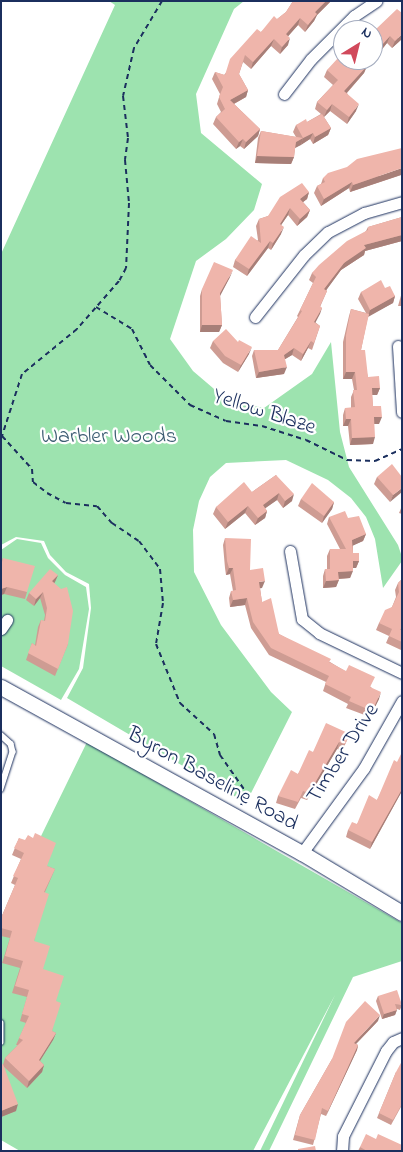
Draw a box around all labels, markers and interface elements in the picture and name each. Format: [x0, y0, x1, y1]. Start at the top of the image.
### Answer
north arrow [333, 20, 383, 70]
text: N [357, 22, 377, 45]
street label: Yellow Blaze [209, 384, 319, 442]
park label: Warbler Woods [41, 425, 177, 451]
street label: Timber Drive [302, 699, 386, 809]
street label: Byron Baseline Road [122, 722, 302, 838]

